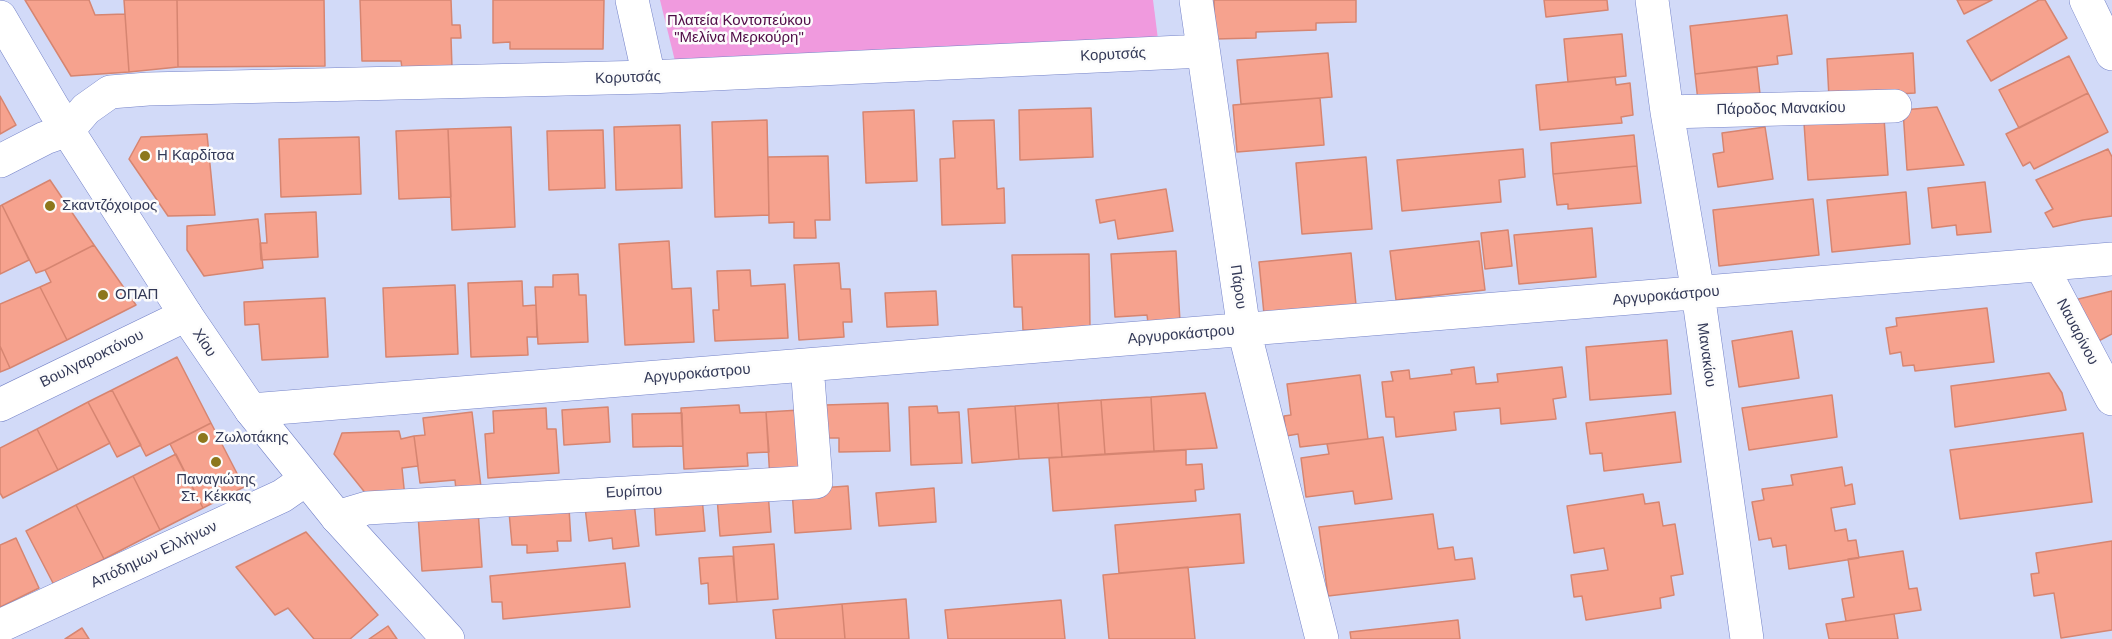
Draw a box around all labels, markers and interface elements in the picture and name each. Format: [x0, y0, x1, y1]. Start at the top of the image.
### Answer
park label: Πλατεία Κοντοπεύκου "Μελίνα Μερκούρη" [667, 12, 811, 47]
street label: Κορυτσάς [1080, 44, 1146, 66]
street label: Κορυτσάς [595, 68, 661, 88]
street label: Πάροδος Μανακίου [1716, 99, 1846, 119]
place label: Η Καρδίτσα [157, 147, 234, 165]
marker: Η Καρδίτσα [138, 149, 152, 163]
place label: Σκαντζόχοιρος [62, 197, 157, 215]
marker: Σκαντζόχοιρος [43, 199, 57, 213]
street label: Πάρου [1226, 264, 1250, 310]
street label: Αργυροκάστρου [1612, 282, 1720, 310]
place label: ΟΠΑΠ [115, 286, 158, 304]
marker: ΟΠΑΠ [96, 288, 110, 302]
street label: Ναυαρίνου [2052, 296, 2102, 368]
street label: Αργυροκάστρου [1127, 321, 1235, 349]
street label: Μανακίου [1693, 322, 1719, 388]
street label: Βουλγαροκτόνου [37, 326, 147, 392]
street label: Χίου [188, 326, 220, 360]
street label: Αργυροκάστρου [643, 360, 751, 388]
place label: Ζωλοτάκης [215, 429, 288, 447]
marker: Ζωλοτάκης [196, 431, 210, 445]
marker: Παναγιώτης Στ. Κέκκας [209, 455, 223, 469]
place label: Παναγιώτης Στ. Κέκκας [176, 471, 256, 506]
street label: Ευρίπου [605, 482, 663, 502]
street label: Απόδημων Ελλήνων [88, 518, 220, 592]

